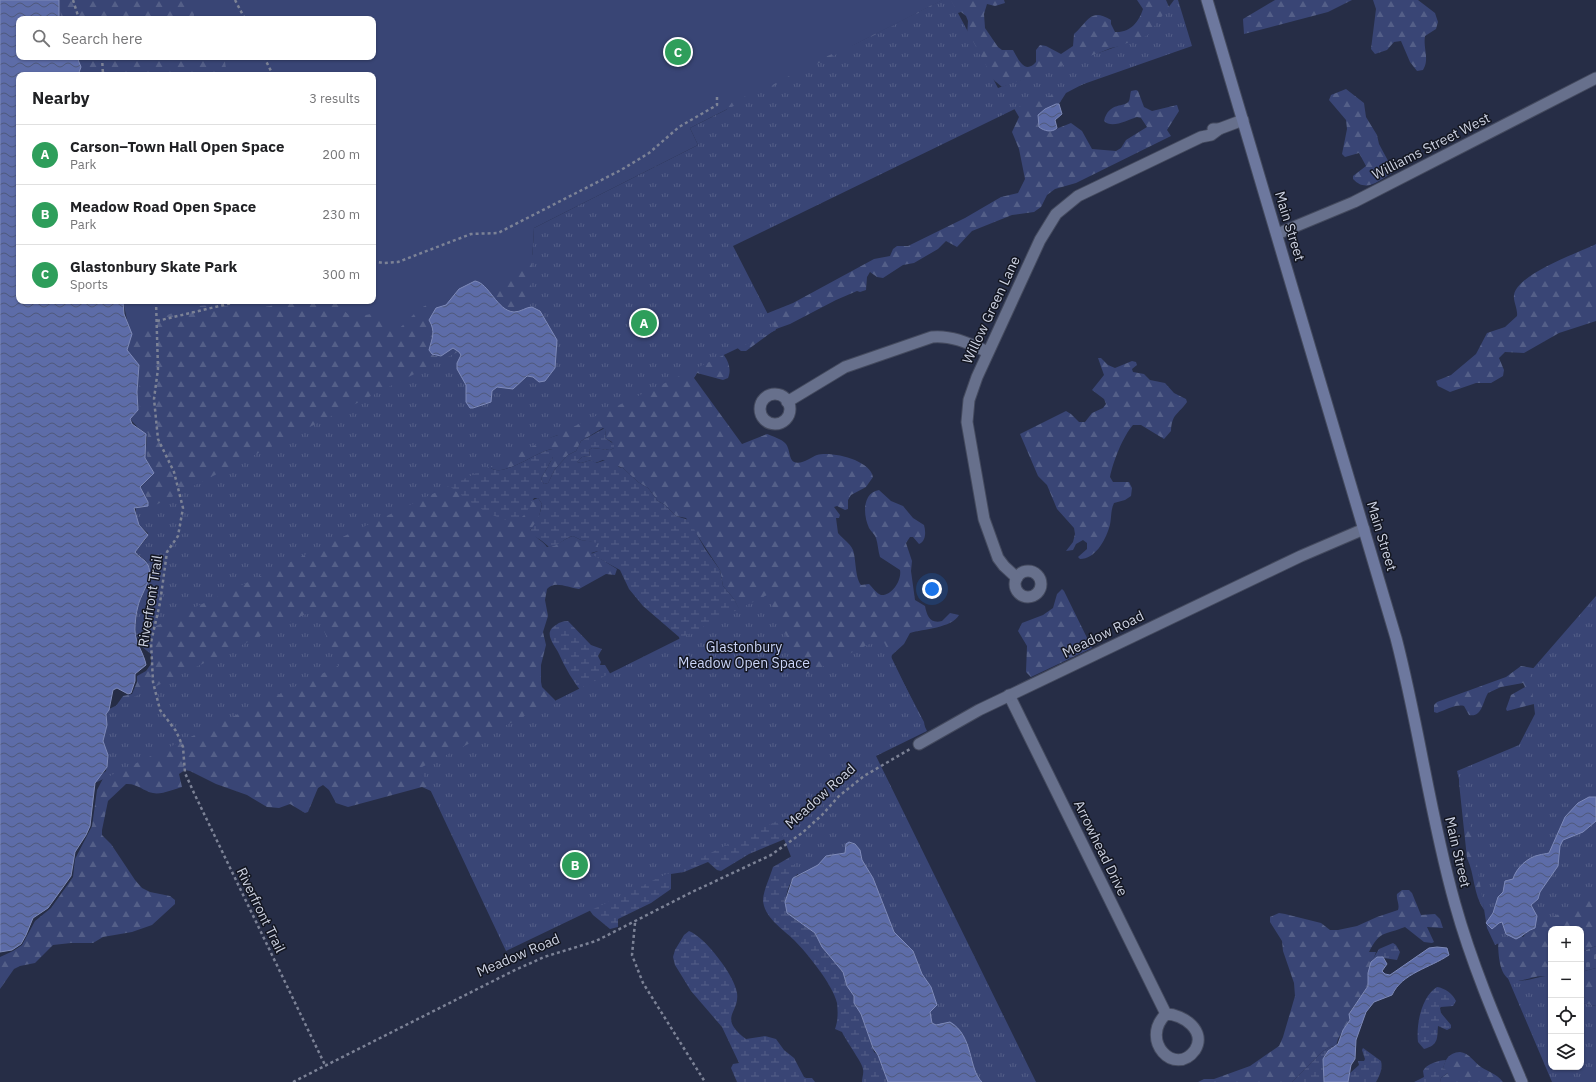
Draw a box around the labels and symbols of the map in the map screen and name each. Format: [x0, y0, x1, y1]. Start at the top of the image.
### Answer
pin: C [665, 37, 691, 67]
street label: Williams Street West [1369, 108, 1493, 184]
street label: Main Street [1271, 189, 1309, 263]
street label: Willow Green Lane [958, 253, 1024, 367]
pin: A [631, 308, 657, 338]
street label: Main Street [1363, 499, 1401, 573]
street label: Riverfront Trail [134, 553, 166, 648]
your location [922, 579, 942, 599]
street label: Meadow Road [1059, 606, 1147, 662]
park label: Glastonbury Meadow Open Space [678, 638, 810, 672]
street label: Meadow Road [781, 760, 859, 832]
street label: Arrowhead Drive [1070, 797, 1132, 899]
street label: Main Street [1441, 815, 1475, 889]
pin: B [562, 850, 588, 880]
street label: Riverfront Trail [233, 864, 290, 956]
street label: Meadow Road [474, 929, 562, 981]

